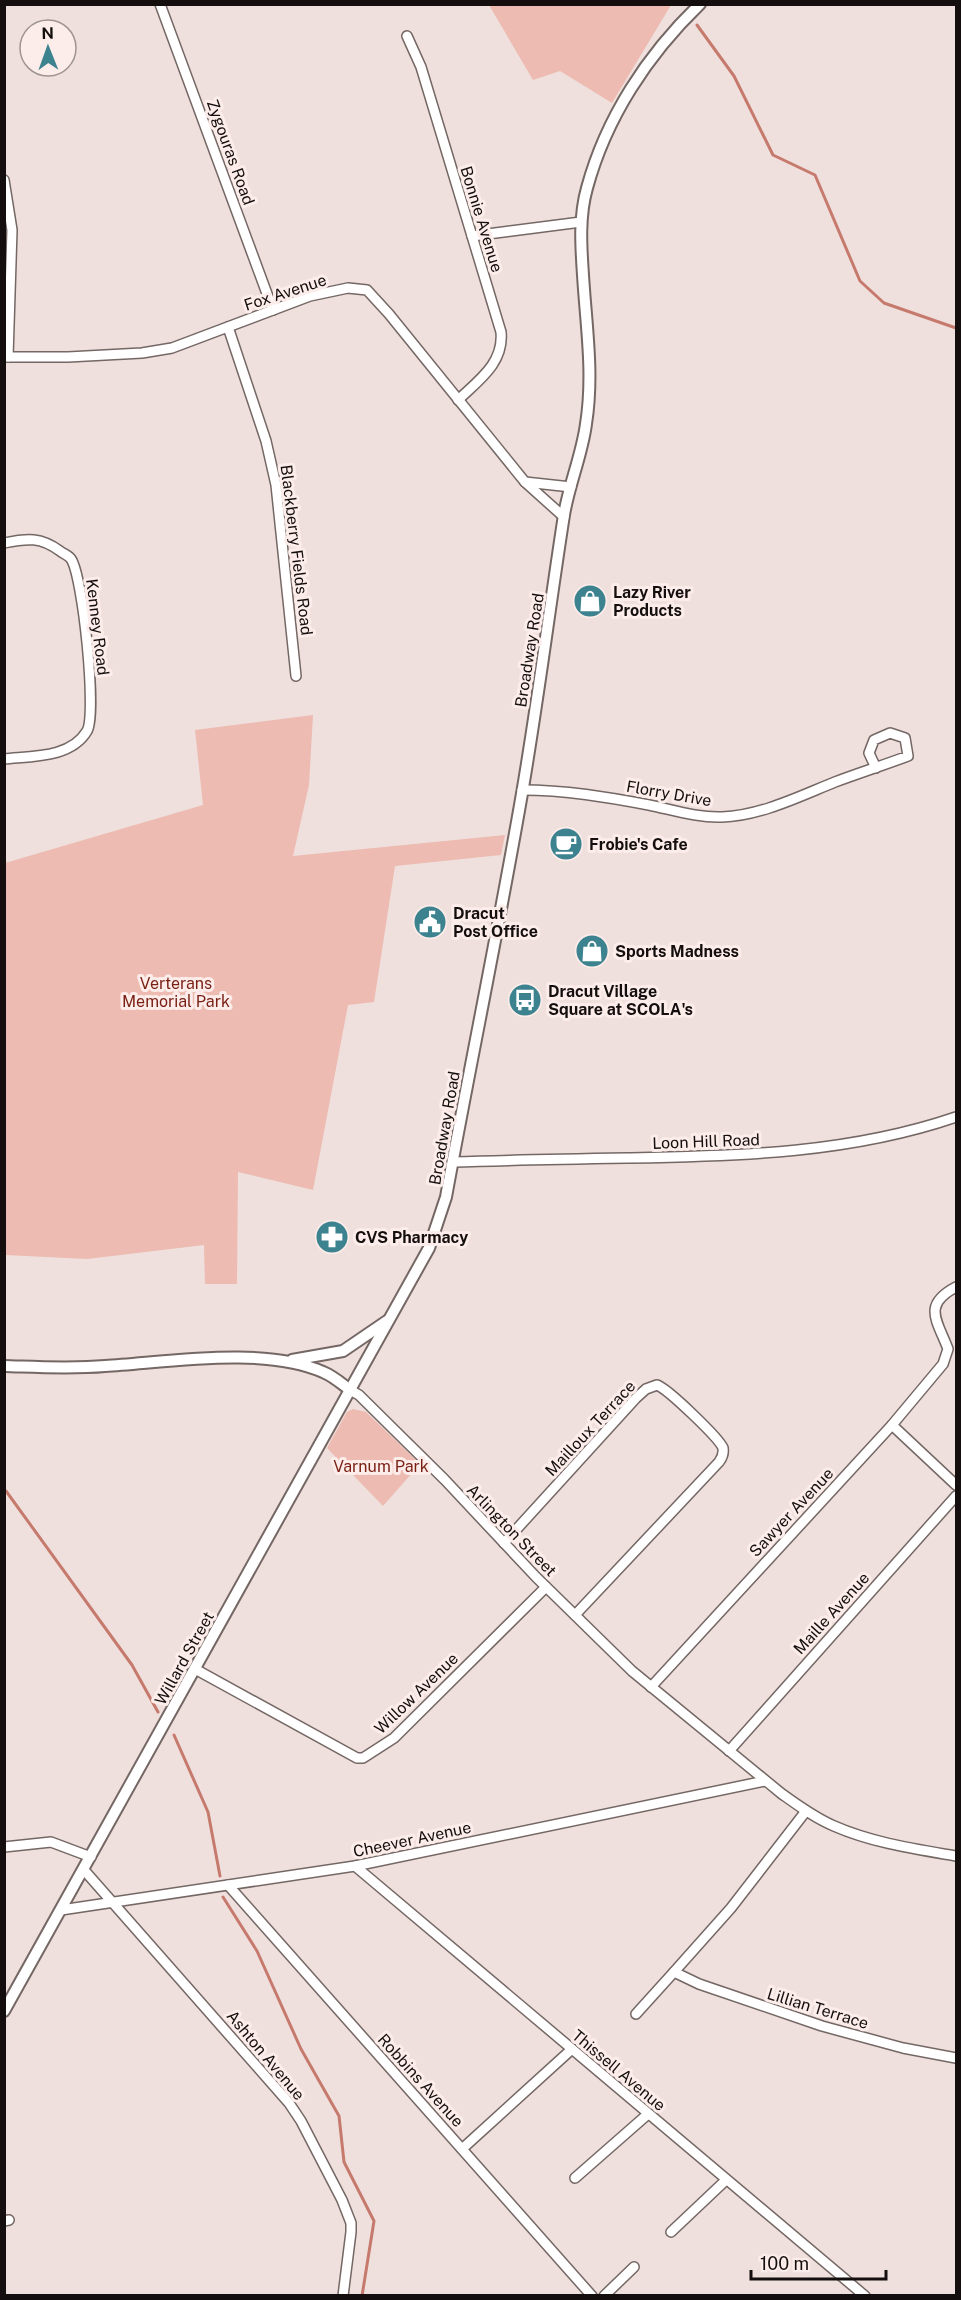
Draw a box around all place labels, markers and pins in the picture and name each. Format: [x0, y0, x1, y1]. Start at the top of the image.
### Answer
shop icon: Lazy River Products [572, 583, 608, 619]
place label: Lazy River Products [613, 583, 691, 620]
cafe icon: Frobie's Cafe [548, 826, 584, 862]
place label: Frobie's Cafe [589, 835, 688, 854]
public building icon: Dracut Post Office [412, 904, 448, 940]
place label: Dracut Post Office [453, 904, 538, 941]
shop icon: Sports Madness [574, 933, 610, 969]
place label: Sports Madness [615, 942, 739, 961]
bus stop icon: Dracut Village Square at SCOLA's [507, 982, 543, 1018]
place label: Dracut Village Square at SCOLA's [548, 982, 693, 1019]
pharmacy icon: CVS Pharmacy [314, 1219, 350, 1255]
place label: CVS Pharmacy [355, 1228, 468, 1247]

